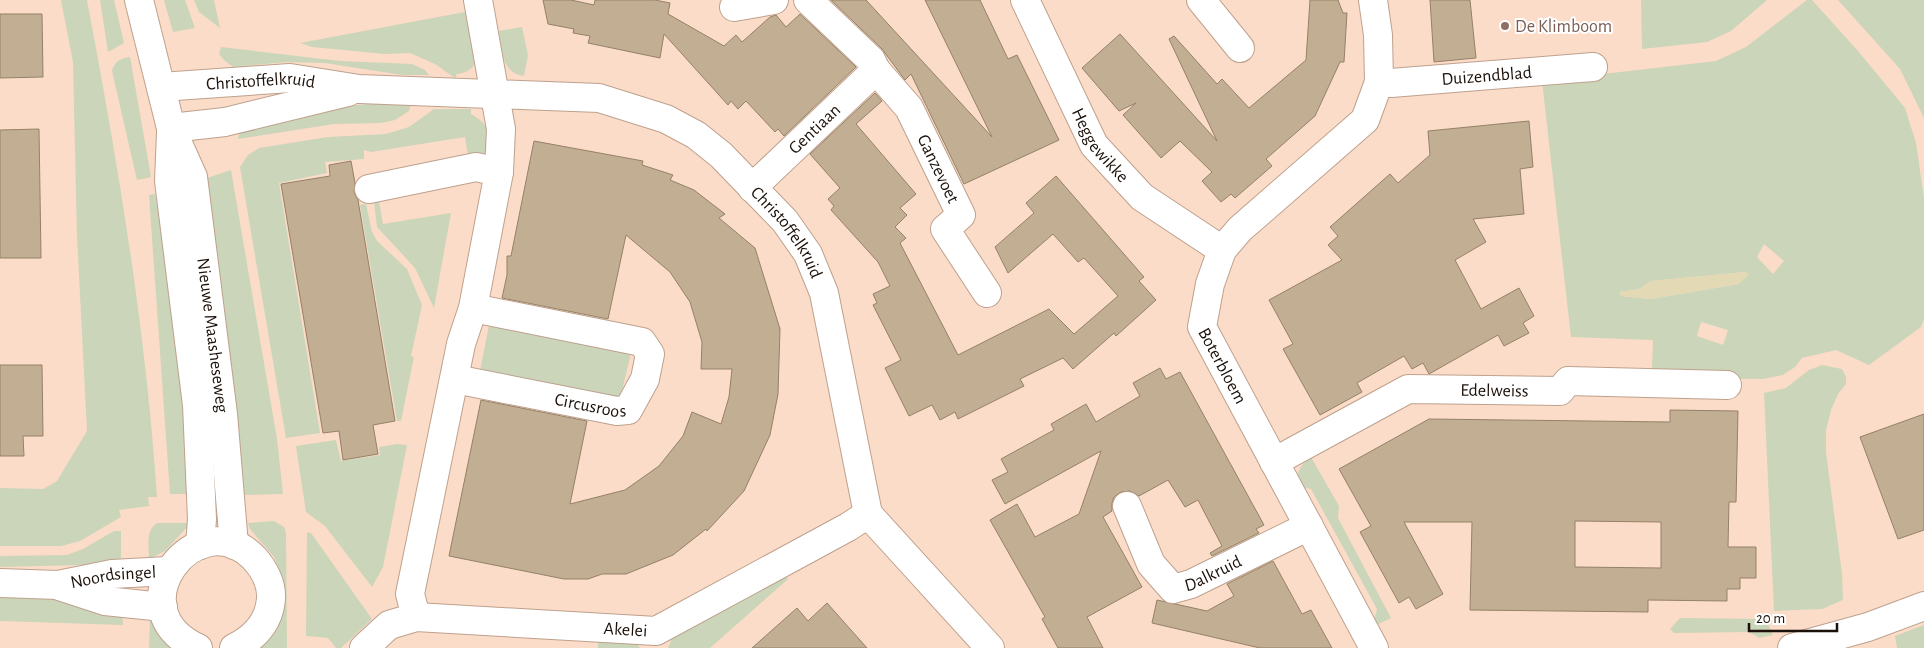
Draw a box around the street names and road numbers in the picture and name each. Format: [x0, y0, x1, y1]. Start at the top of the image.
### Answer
street label: Duizendblad [1441, 64, 1533, 89]
street label: Christoffelkruid [205, 70, 316, 94]
street label: Gentiaan [786, 101, 844, 158]
street label: Heggewikke [1068, 105, 1132, 186]
street label: Ganzevoet [913, 132, 962, 206]
street label: Christoffelkruid [747, 184, 825, 281]
street label: Nieuwe Maasheseweg [193, 257, 231, 414]
street label: Boterbloem [1194, 325, 1249, 407]
street label: Edelweiss [1460, 382, 1529, 401]
street label: Circusroos [553, 391, 627, 421]
street label: Dalkruid [1183, 553, 1245, 595]
street label: Noordsingel [69, 564, 157, 592]
street label: Akelei [603, 620, 648, 640]

